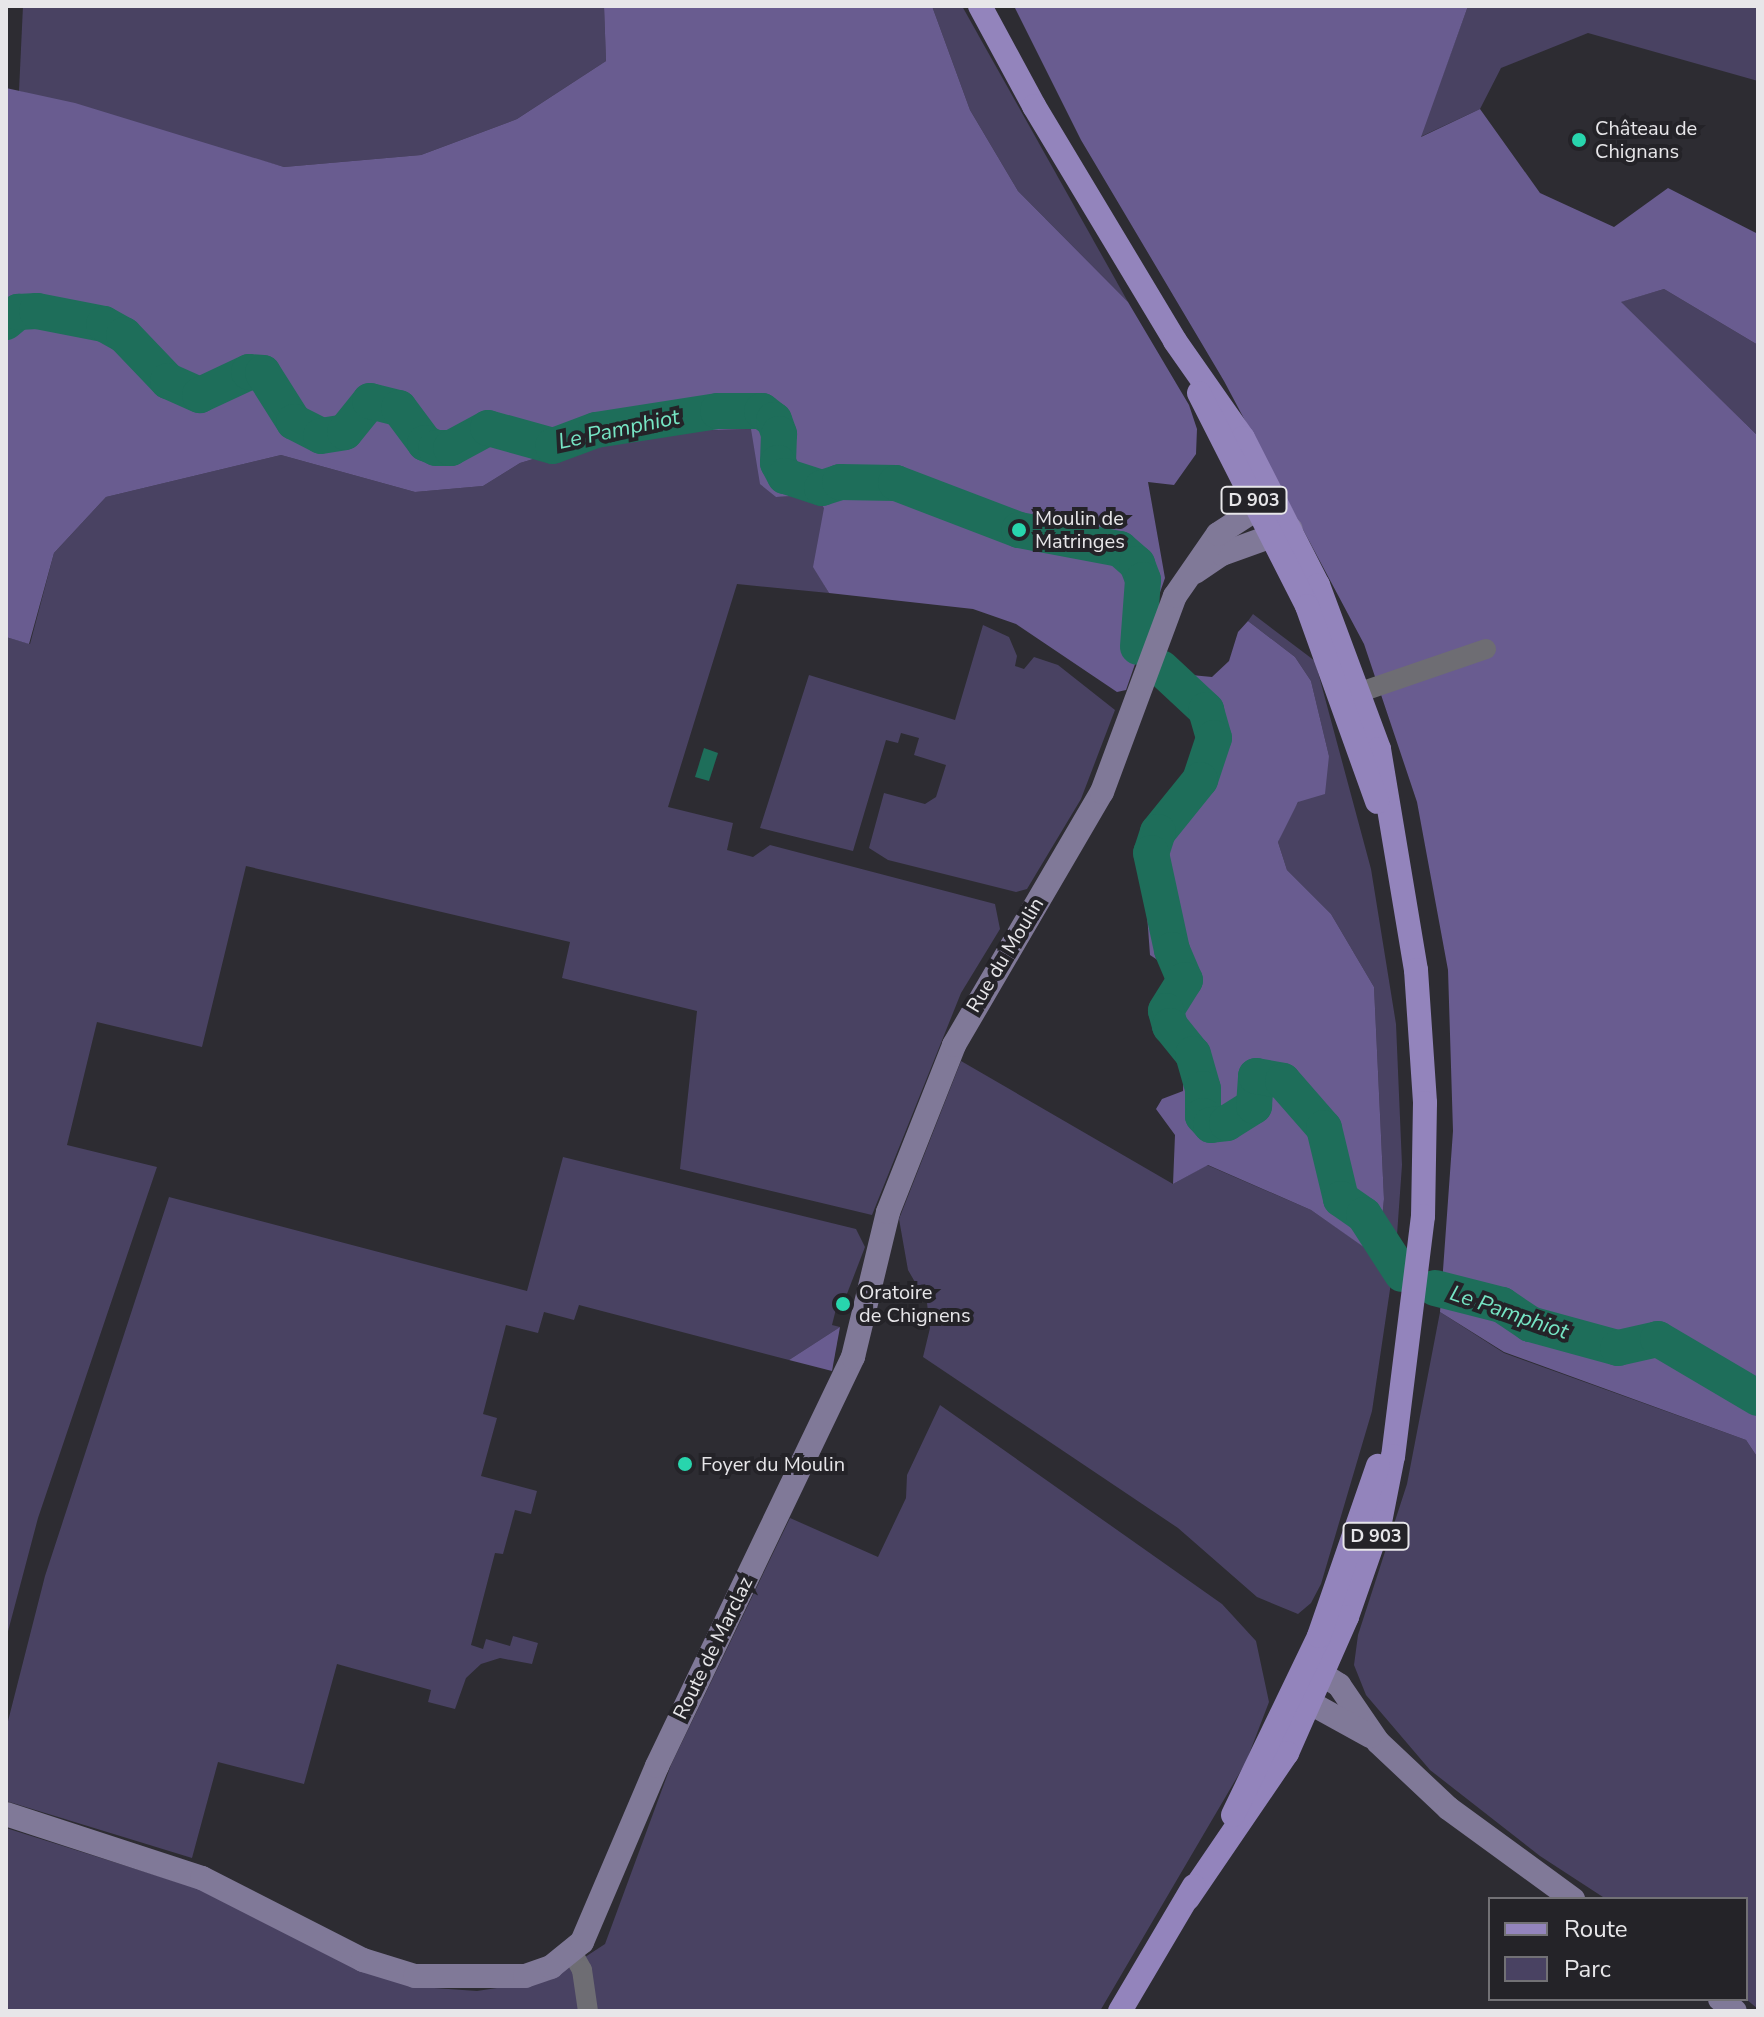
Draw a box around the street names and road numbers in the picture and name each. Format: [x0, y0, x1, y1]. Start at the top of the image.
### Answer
road number: D 903 [1220, 486, 1288, 514]
street label: Rue du Moulin [961, 893, 1049, 1017]
road number: D 903 [1342, 1522, 1410, 1550]
street label: Route de Marclaz [668, 1573, 758, 1723]

